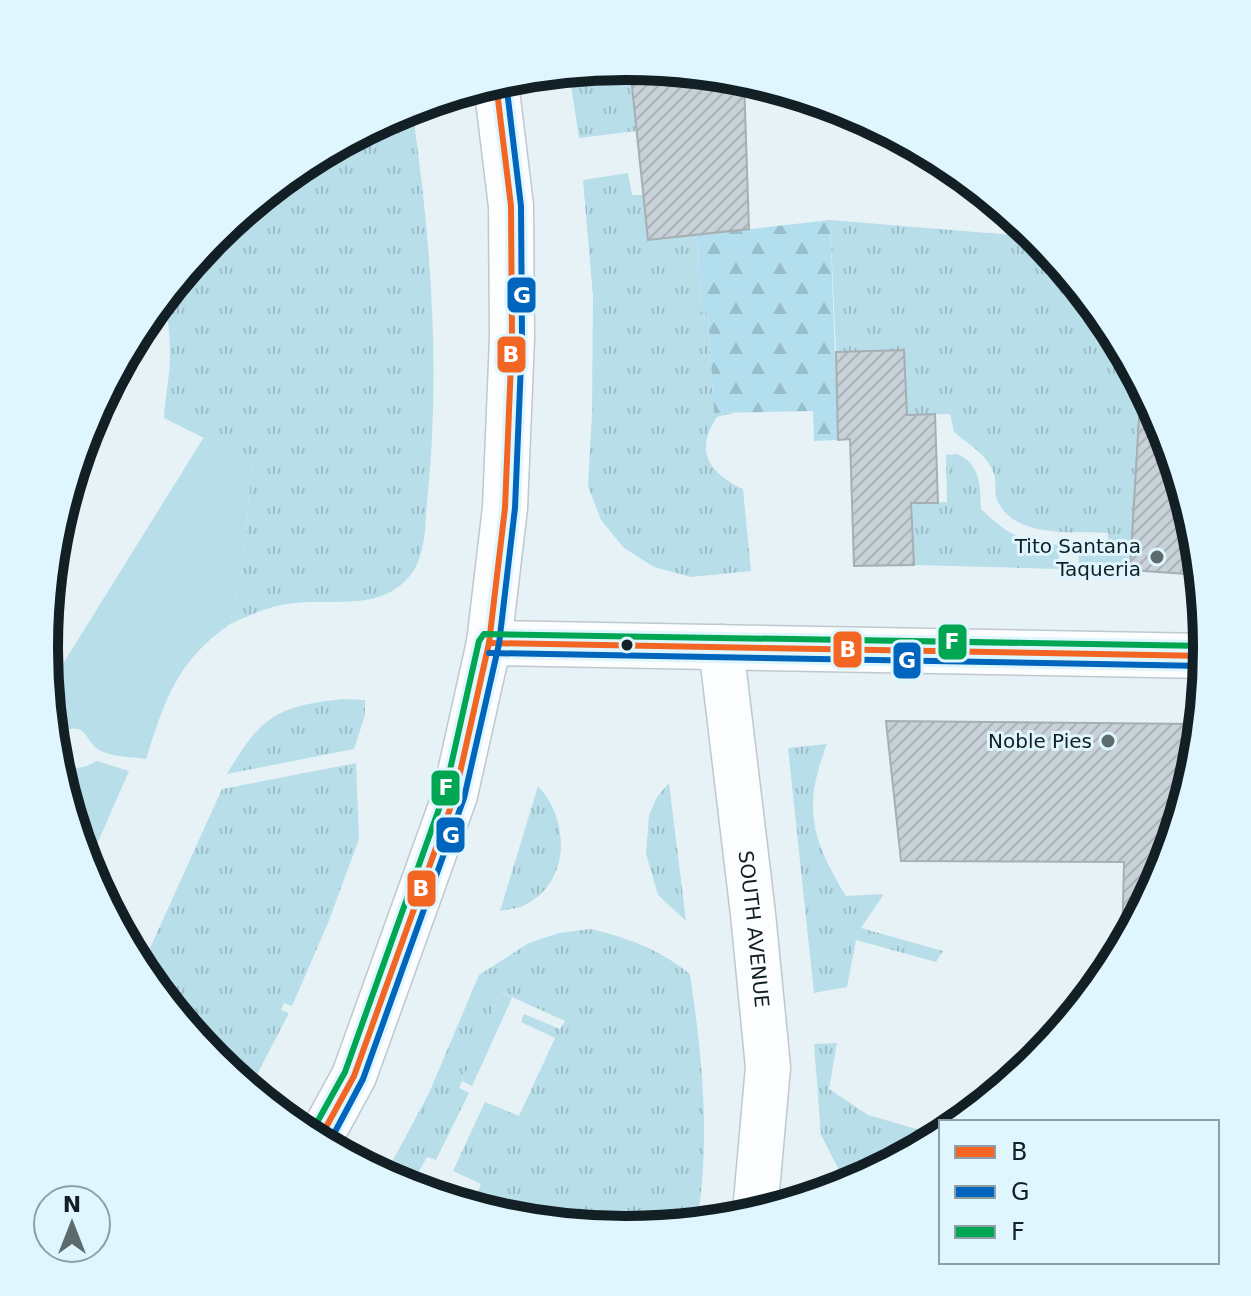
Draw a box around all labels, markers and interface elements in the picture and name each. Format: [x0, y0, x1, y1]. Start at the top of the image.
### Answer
line badge: G [506, 276, 537, 314]
text: G [513, 283, 531, 308]
line badge: B [496, 335, 527, 374]
text: B [503, 342, 519, 367]
place label: Tito Santana Taqueria [1014, 534, 1141, 581]
marker: Tito Santana Taqueria [1148, 548, 1166, 566]
line badge: F [937, 623, 968, 661]
text: F [944, 629, 960, 654]
line badge: B [832, 630, 863, 669]
unlabelled marker [619, 637, 635, 653]
text: B [840, 637, 856, 662]
line badge: G [892, 641, 922, 680]
text: G [898, 648, 916, 673]
place label: Noble Pies [988, 729, 1092, 753]
marker: Noble Pies [1099, 732, 1117, 750]
line badge: F [430, 769, 461, 807]
text: F [438, 775, 454, 800]
line badge: G [435, 816, 466, 854]
text: G [442, 823, 460, 848]
street label: SOUTH AVENUE [733, 849, 774, 1009]
line badge: B [406, 869, 437, 908]
text: B [413, 876, 429, 901]
legend [939, 1120, 1219, 1264]
text: B [1011, 1138, 1027, 1166]
text: G [1011, 1178, 1030, 1206]
north arrow [32, 1184, 112, 1264]
text: N [63, 1192, 81, 1217]
text: F [1011, 1218, 1025, 1246]

